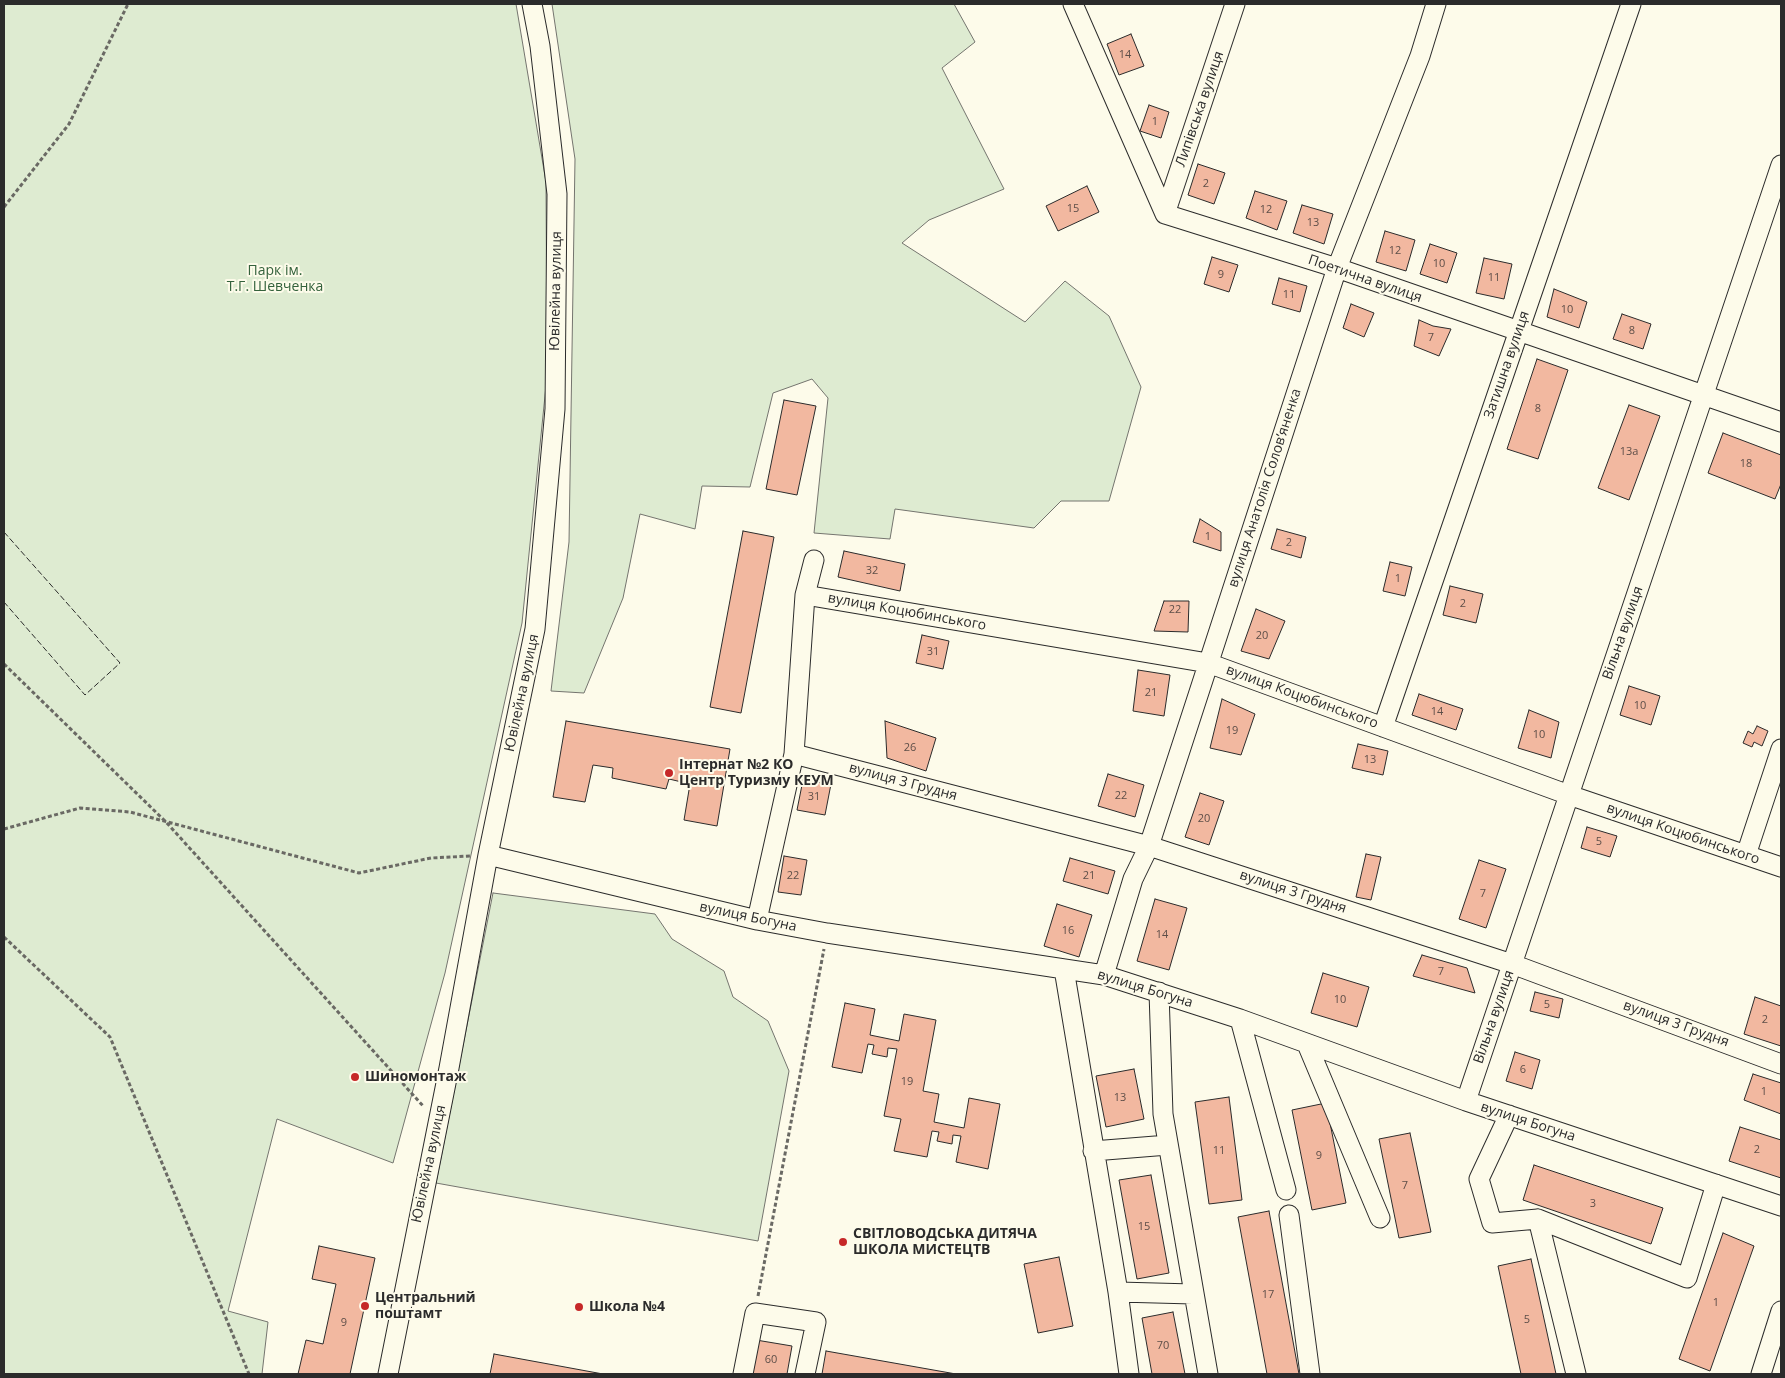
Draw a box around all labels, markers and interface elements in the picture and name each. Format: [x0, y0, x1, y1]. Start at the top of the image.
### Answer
house number: 14 [1119, 48, 1131, 62]
street label: Липівська вулиця [1172, 49, 1228, 169]
house number: 1 [1152, 115, 1158, 129]
house number: 2 [1203, 177, 1209, 191]
house number: 15 [1067, 202, 1079, 216]
house number: 12 [1260, 203, 1272, 217]
house number: 13 [1307, 216, 1319, 230]
street label: Ювілейна вулиця [547, 231, 565, 351]
house number: 12 [1389, 244, 1401, 258]
street label: Поетична вулиця [1306, 252, 1424, 306]
house number: 10 [1433, 257, 1445, 271]
park label: Парк ім. Т.Г. Шевченка [227, 263, 323, 296]
house number: 9 [1218, 268, 1224, 282]
house number: 11 [1488, 271, 1500, 285]
house number: 11 [1283, 288, 1295, 302]
house number: 10 [1561, 303, 1573, 317]
street label: Затишна вулиця [1481, 309, 1533, 421]
house number: 8 [1629, 324, 1635, 338]
house number: 7 [1428, 331, 1434, 345]
street label: вулиця Анатолія Соловʼяненка [1225, 387, 1305, 589]
house number: 8 [1535, 402, 1541, 416]
house number: 13а [1620, 445, 1638, 459]
house number: 18 [1740, 457, 1752, 471]
house number: 1 [1205, 530, 1211, 544]
house number: 2 [1286, 536, 1292, 550]
house number: 32 [866, 564, 878, 578]
house number: 1 [1395, 572, 1401, 586]
street label: Вільна вулиця [1599, 584, 1647, 682]
street label: вулиця Коцюбинського [826, 590, 988, 634]
house number: 2 [1460, 597, 1466, 611]
house number: 22 [1169, 603, 1181, 617]
house number: 20 [1256, 629, 1268, 643]
street label: Ювілейна вулиця [501, 633, 543, 753]
house number: 31 [927, 645, 939, 659]
street label: вулиця Коцюбинського [1224, 662, 1380, 732]
house number: 21 [1145, 686, 1157, 700]
house number: 10 [1634, 699, 1646, 713]
house number: 14 [1431, 705, 1443, 719]
house number: 19 [1226, 724, 1238, 738]
house number: 10 [1533, 728, 1545, 742]
house number: 26 [904, 741, 916, 755]
house number: 13 [1364, 753, 1376, 767]
place label: Інтернат №2 КО Центр Туризму КЕУМ [679, 757, 834, 790]
street label: вулиця 3 Грудня [847, 759, 959, 805]
marker: Інтернат №2 КО Центр Туризму КЕУМ [663, 767, 675, 779]
house number: 22 [1115, 789, 1127, 803]
house number: 31 [808, 790, 820, 804]
street label: вулиця Коцюбинського [1604, 800, 1762, 868]
house number: 20 [1198, 812, 1210, 826]
house number: 5 [1596, 835, 1602, 849]
street label: вулиця 3 Грудня [1237, 867, 1349, 917]
house number: 22 [787, 869, 799, 883]
house number: 21 [1083, 869, 1095, 883]
house number: 7 [1480, 887, 1486, 901]
street label: вулиця Богуна [698, 899, 798, 935]
house number: 16 [1062, 924, 1074, 938]
house number: 14 [1156, 928, 1168, 942]
house number: 7 [1438, 965, 1444, 979]
street label: вулиця Богуна [1095, 967, 1195, 1011]
street label: Вільна вулиця [1470, 968, 1518, 1066]
house number: 10 [1334, 993, 1346, 1007]
street label: вулиця 3 Грудня [1621, 997, 1731, 1051]
house number: 5 [1544, 998, 1550, 1012]
house number: 2 [1762, 1013, 1768, 1027]
house number: 6 [1520, 1063, 1526, 1077]
place label: Шиномонтаж [365, 1069, 466, 1085]
marker: Шиномонтаж [349, 1071, 361, 1083]
house number: 19 [901, 1075, 913, 1089]
house number: 1 [1761, 1085, 1767, 1099]
house number: 13 [1114, 1091, 1126, 1105]
street label: вулиця Богуна [1478, 1099, 1578, 1145]
street label: Ювілейна вулиця [408, 1104, 450, 1224]
house number: 2 [1754, 1143, 1760, 1157]
house number: 11 [1213, 1144, 1225, 1158]
house number: 9 [1316, 1149, 1322, 1163]
house number: 7 [1402, 1179, 1408, 1193]
house number: 3 [1590, 1197, 1596, 1211]
house number: 15 [1138, 1220, 1150, 1234]
place label: СВІТЛОВОДСЬКА ДИТЯЧА ШКОЛА МИСТЕЦТВ [853, 1226, 1037, 1258]
marker: СВІТЛОВОДСЬКА ДИТЯЧА ШКОЛА МИСТЕЦТВ [837, 1236, 849, 1248]
house number: 17 [1262, 1288, 1274, 1302]
place label: Центральний поштамт [375, 1290, 476, 1322]
house number: 1 [1713, 1296, 1719, 1310]
place label: Школа №4 [589, 1299, 665, 1315]
marker: Центральний поштамт [359, 1300, 371, 1312]
marker: Школа №4 [573, 1301, 585, 1313]
house number: 5 [1524, 1313, 1530, 1327]
house number: 9 [341, 1316, 347, 1330]
house number: 70 [1157, 1339, 1169, 1353]
house number: 60 [765, 1353, 777, 1367]

